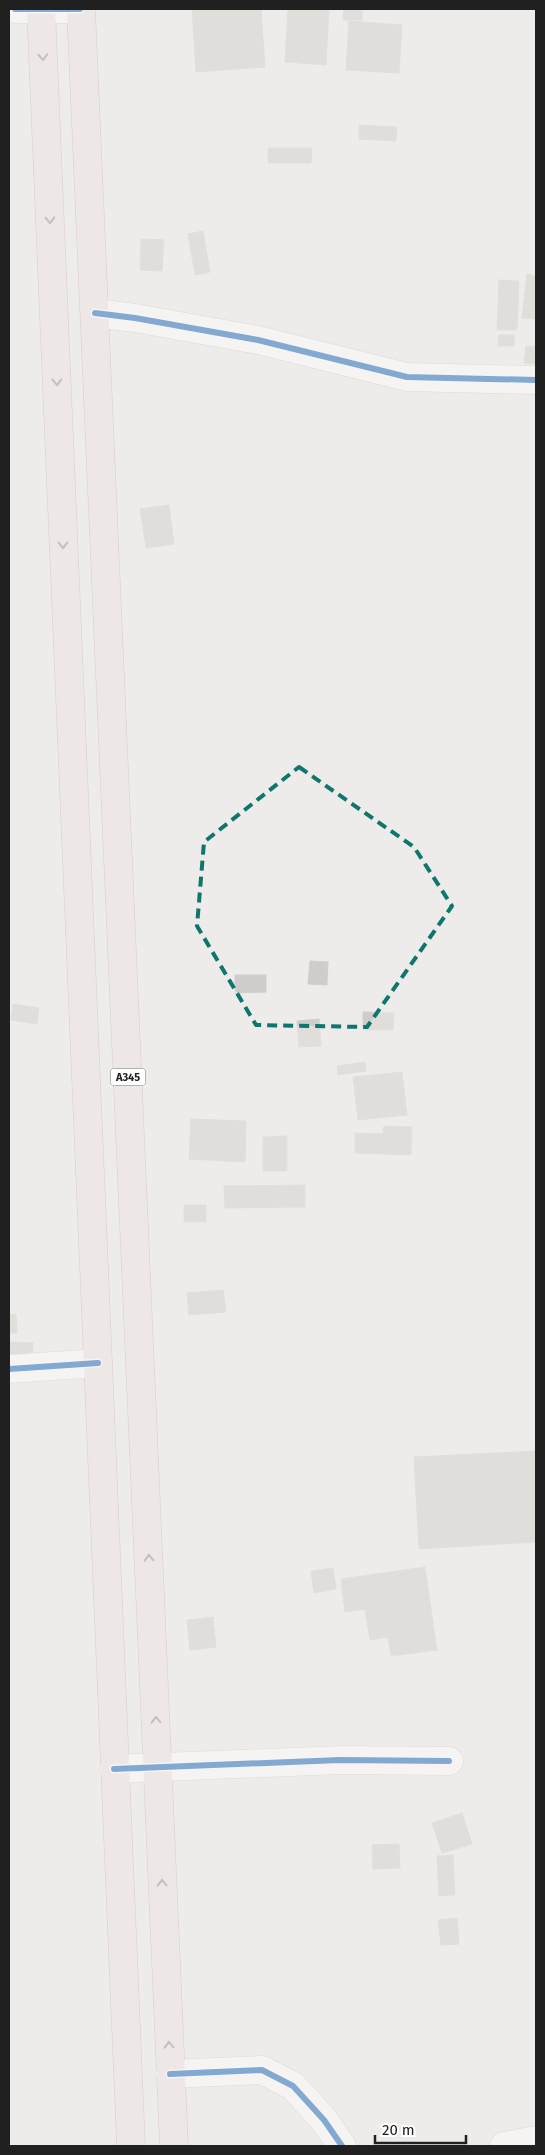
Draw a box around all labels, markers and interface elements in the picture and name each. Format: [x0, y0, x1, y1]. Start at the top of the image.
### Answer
one-way arrow [37, 54, 48, 62]
one-way arrow [44, 216, 55, 224]
one-way arrow [51, 378, 62, 386]
one-way arrow [58, 541, 69, 549]
road number: A345 [110, 1068, 146, 1086]
one-way arrow [143, 1554, 154, 1562]
one-way arrow [150, 1716, 161, 1724]
one-way arrow [157, 1878, 168, 1886]
one-way arrow [164, 2041, 175, 2049]
scale bar [375, 2112, 466, 2144]
text: 20 m [382, 2121, 415, 2139]

